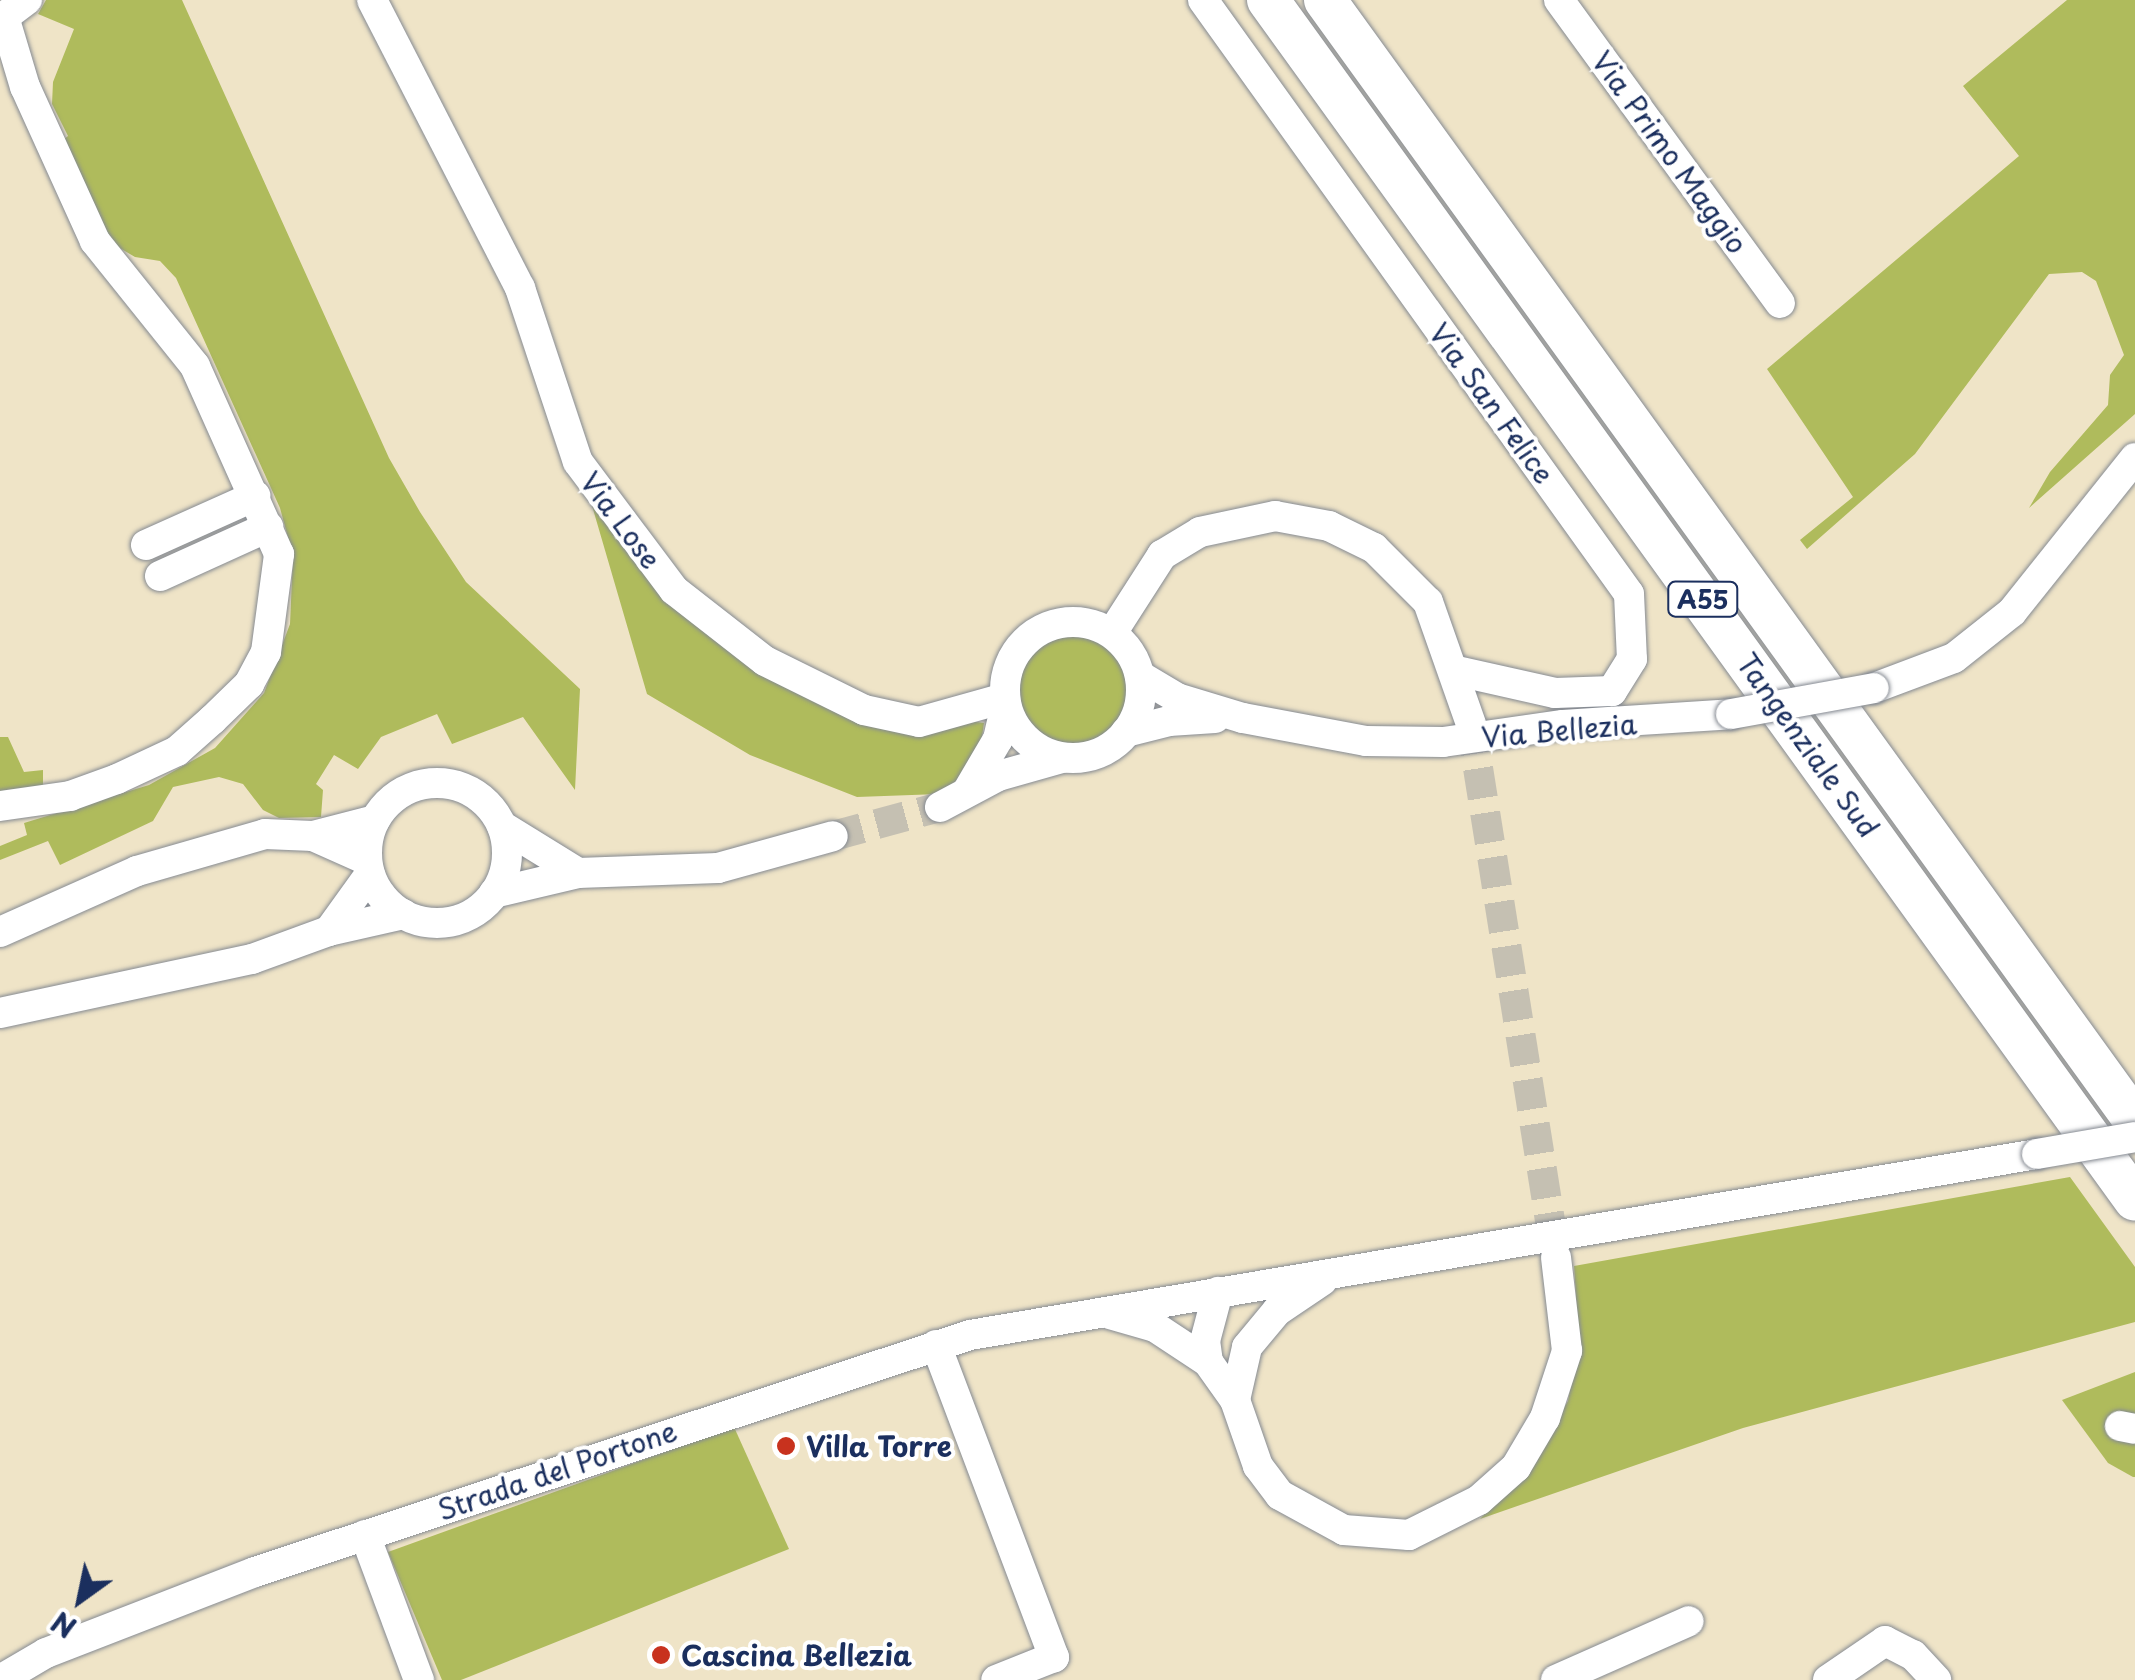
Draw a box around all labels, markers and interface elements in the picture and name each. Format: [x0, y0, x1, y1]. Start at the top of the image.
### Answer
street label: Via Primo Maggio [1586, 45, 1754, 259]
street label: Via San Felice [1423, 317, 1561, 489]
street label: Via Lose [574, 465, 668, 575]
road number: A55 [1666, 579, 1740, 619]
street label: Tangenziale Sud [1730, 646, 1886, 844]
street label: Via Bellezia [1480, 706, 1638, 754]
street label: Strada del Portone [432, 1413, 682, 1527]
place label: Villa Torre [806, 1429, 952, 1463]
marker: Villa Torre [775, 1435, 797, 1457]
north arrow [30, 1550, 130, 1650]
text: N [42, 1602, 84, 1650]
place label: Cascina Bellezia [681, 1638, 913, 1672]
marker: Cascina Bellezia [650, 1644, 672, 1666]

